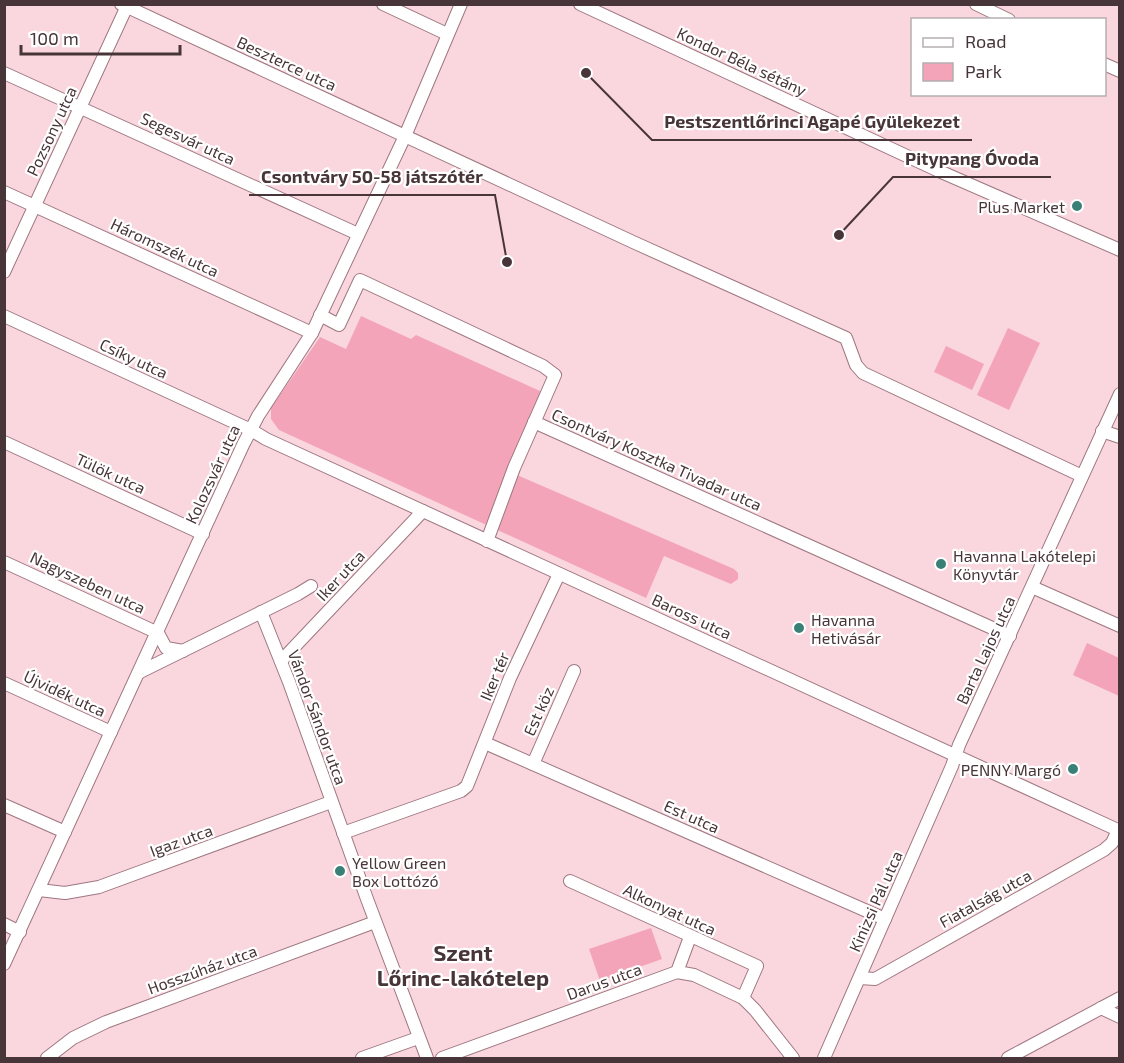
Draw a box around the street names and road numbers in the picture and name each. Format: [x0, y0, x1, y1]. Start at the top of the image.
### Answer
street label: Kondor Béla sétány [674, 23, 810, 100]
street label: Beszterce utca [234, 32, 340, 94]
street label: Pozsony utca [22, 83, 80, 179]
street label: Segesvár utca [138, 108, 238, 168]
street label: Háromszék utca [108, 214, 222, 280]
street label: Csíky utca [97, 334, 171, 382]
street label: Csontváry Kosztka Tivadar utca [549, 404, 765, 514]
street label: Kolozsvár utca [181, 421, 243, 527]
street label: Tülök utca [73, 449, 149, 497]
street label: Iker utca [312, 546, 368, 604]
street label: Nagyszeben utca [27, 547, 149, 617]
street label: Baross utca [649, 589, 735, 643]
street label: Barta Lajos utca [952, 593, 1019, 708]
street label: Vándor Sándor utca [285, 647, 351, 787]
street label: Iker tér [475, 648, 513, 703]
street label: Újvidék utca [21, 666, 109, 721]
street label: Est köz [519, 683, 557, 739]
street label: Est utca [661, 795, 723, 837]
street label: Igaz utca [147, 820, 215, 860]
street label: Kinizsi Pál utca [844, 848, 906, 954]
street label: Fiatalság utca [936, 865, 1034, 931]
street label: Alkonyat utca [621, 879, 719, 939]
street label: Hosszúház utca [145, 940, 259, 998]
street label: Darus utca [564, 959, 644, 1003]

